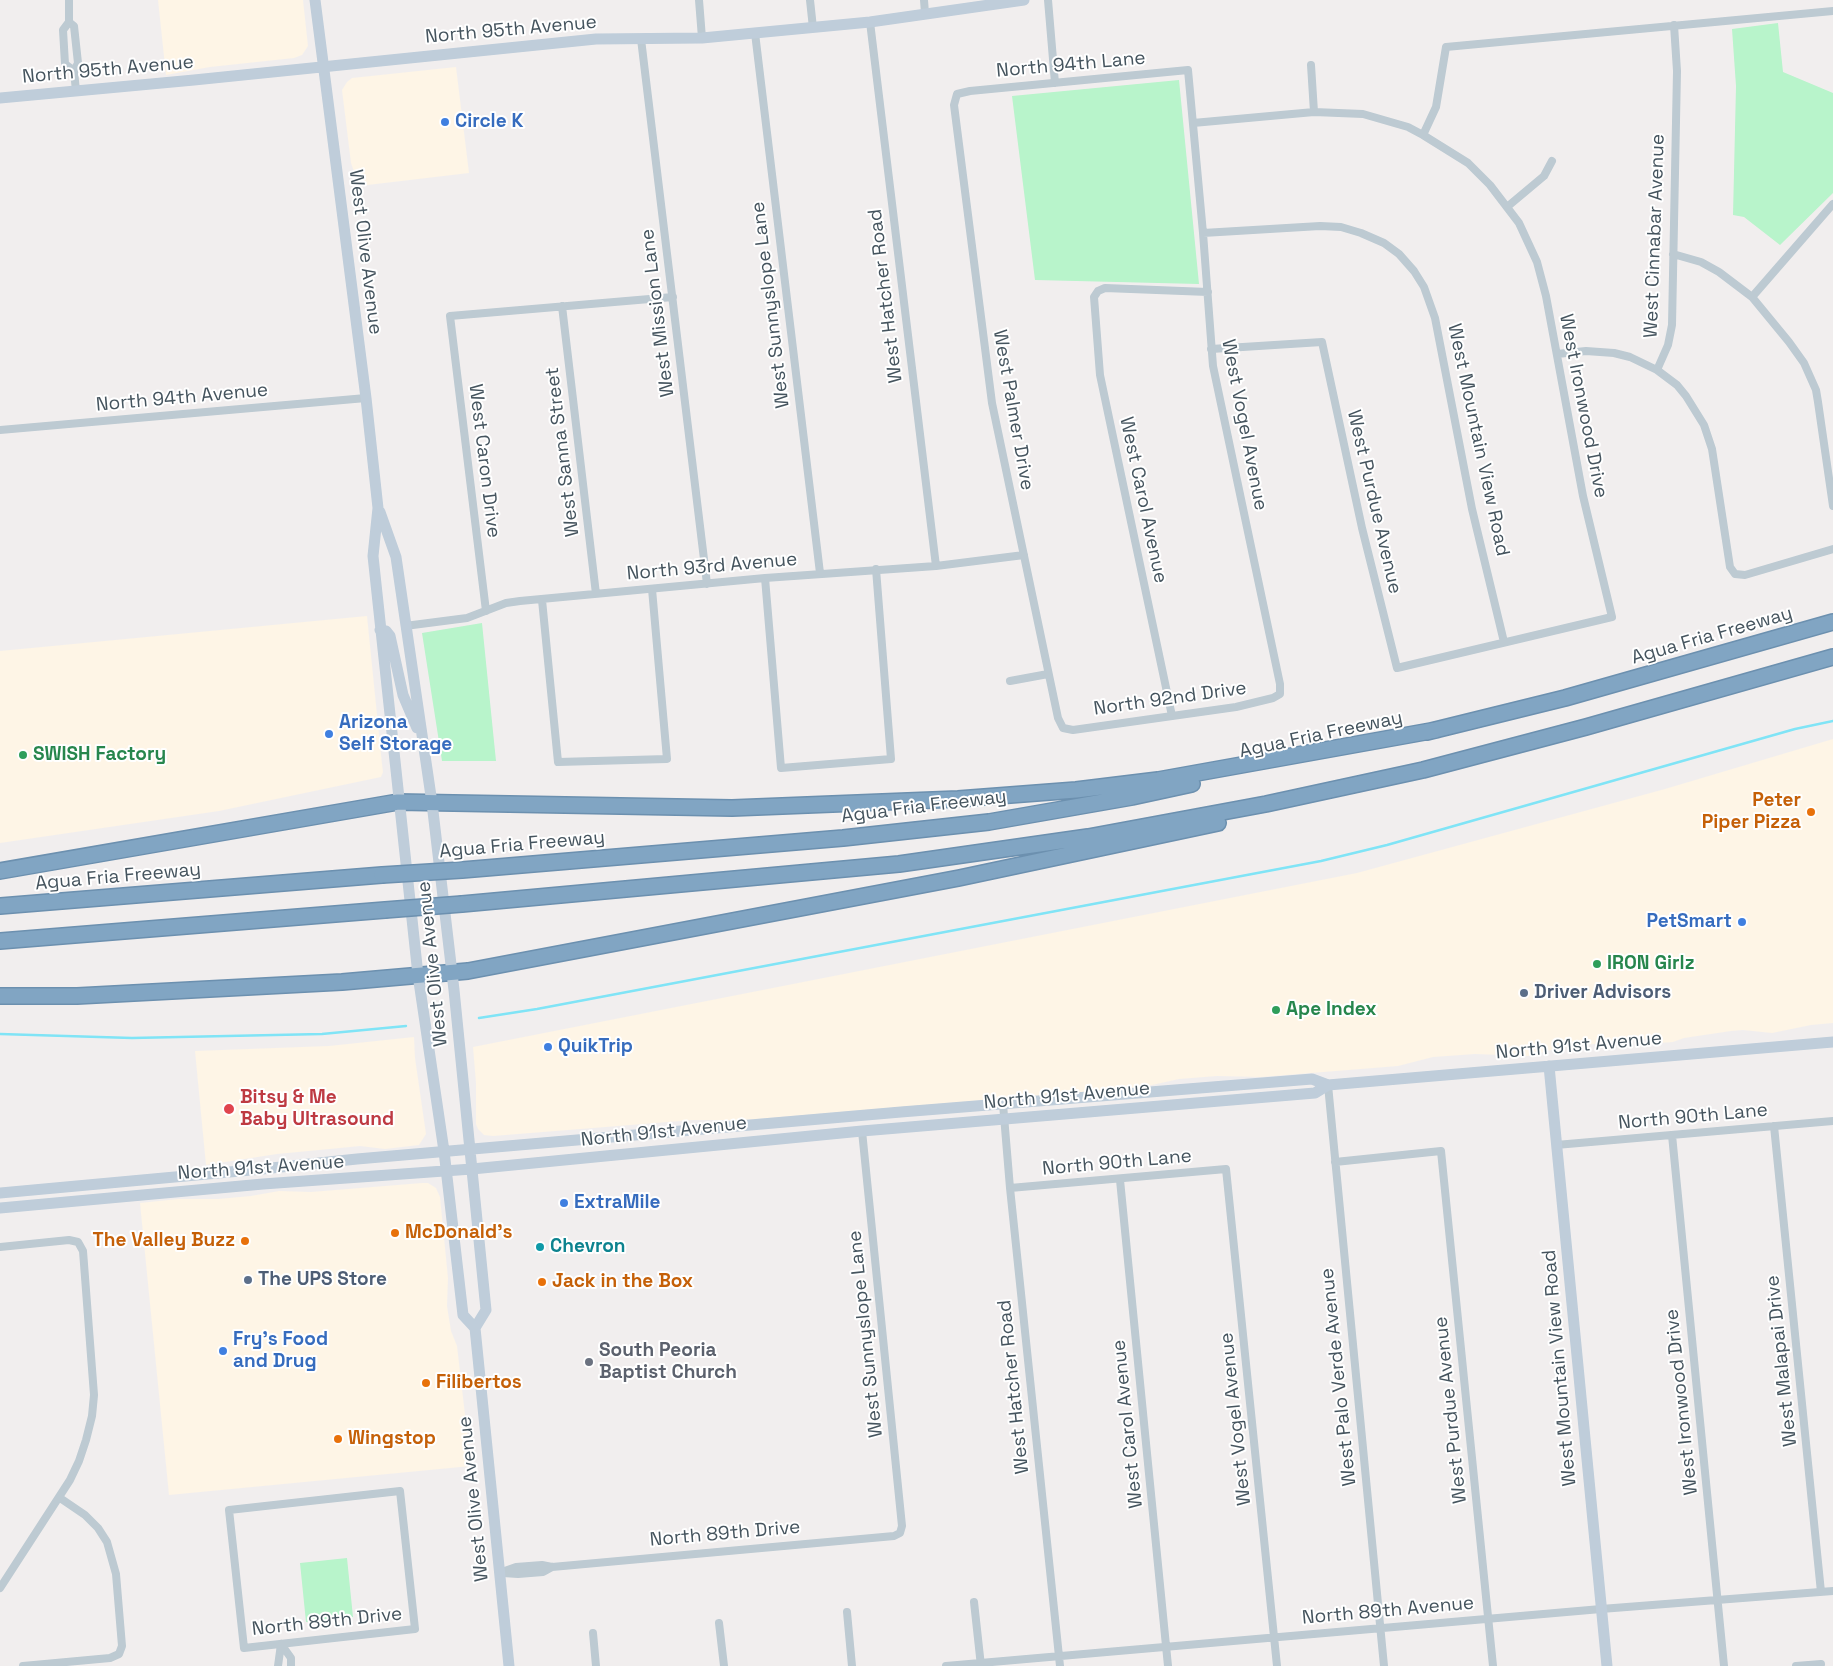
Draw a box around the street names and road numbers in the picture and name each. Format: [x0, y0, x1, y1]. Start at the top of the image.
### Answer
street label: North 95th Avenue [424, 11, 598, 49]
street label: North 94th Lane [995, 47, 1147, 83]
street label: North 95th Avenue [21, 51, 195, 89]
street label: West Cinnabar Avenue [1640, 133, 1670, 339]
street label: West Olive Avenue [344, 168, 386, 336]
street label: West Sunnyslope Lane [747, 200, 795, 410]
street label: West Hatcher Road [864, 208, 908, 384]
street label: West Mission Lane [636, 228, 680, 398]
street label: West Ironwood Drive [1554, 312, 1612, 500]
street label: West Mountain View Road [1442, 322, 1514, 558]
street label: West Palmer Drive [988, 328, 1038, 492]
street label: West Vogel Avenue [1216, 337, 1272, 513]
street label: West Sanna Street [541, 366, 585, 538]
street label: North 94th Avenue [95, 379, 269, 417]
street label: West Caron Drive [463, 383, 505, 539]
street label: West Purdue Avenue [1342, 408, 1406, 596]
street label: West Carol Avenue [1114, 415, 1172, 585]
street label: North 93rd Avenue [626, 548, 798, 586]
street label: Agua Fria Freeway [1629, 602, 1795, 670]
street label: North 92nd Drive [1092, 677, 1248, 721]
street label: Agua Fria Freeway [1237, 707, 1405, 763]
street label: Agua Fria Freeway [840, 786, 1008, 828]
street label: Agua Fria Freeway [438, 826, 606, 864]
street label: Agua Fria Freeway [34, 858, 202, 896]
street label: West Olive Avenue [413, 880, 453, 1048]
street label: North 91st Avenue [1495, 1027, 1663, 1065]
street label: North 91st Avenue [983, 1077, 1151, 1115]
street label: North 90th Lane [1617, 1099, 1769, 1135]
street label: North 91st Avenue [580, 1112, 748, 1152]
street label: North 90th Lane [1041, 1145, 1193, 1181]
street label: North 91st Avenue [177, 1151, 345, 1185]
street label: West Sunnyslope Lane [844, 1229, 888, 1439]
street label: West Mountain View Road [1538, 1249, 1582, 1487]
street label: West Palo Verde Avenue [1316, 1267, 1362, 1487]
street label: West Malapai Drive [1762, 1274, 1802, 1448]
street label: West Hatcher Road [994, 1299, 1034, 1475]
street label: West Ironwood Drive [1661, 1308, 1703, 1496]
street label: West Purdue Avenue [1430, 1315, 1472, 1505]
street label: West Vogel Avenue [1216, 1331, 1256, 1507]
street label: West Carol Avenue [1108, 1339, 1148, 1509]
street label: West Olive Avenue [454, 1415, 494, 1583]
street label: North 89th Drive [649, 1516, 801, 1552]
street label: North 89th Avenue [1301, 1592, 1475, 1630]
street label: North 89th Drive [251, 1603, 403, 1641]

